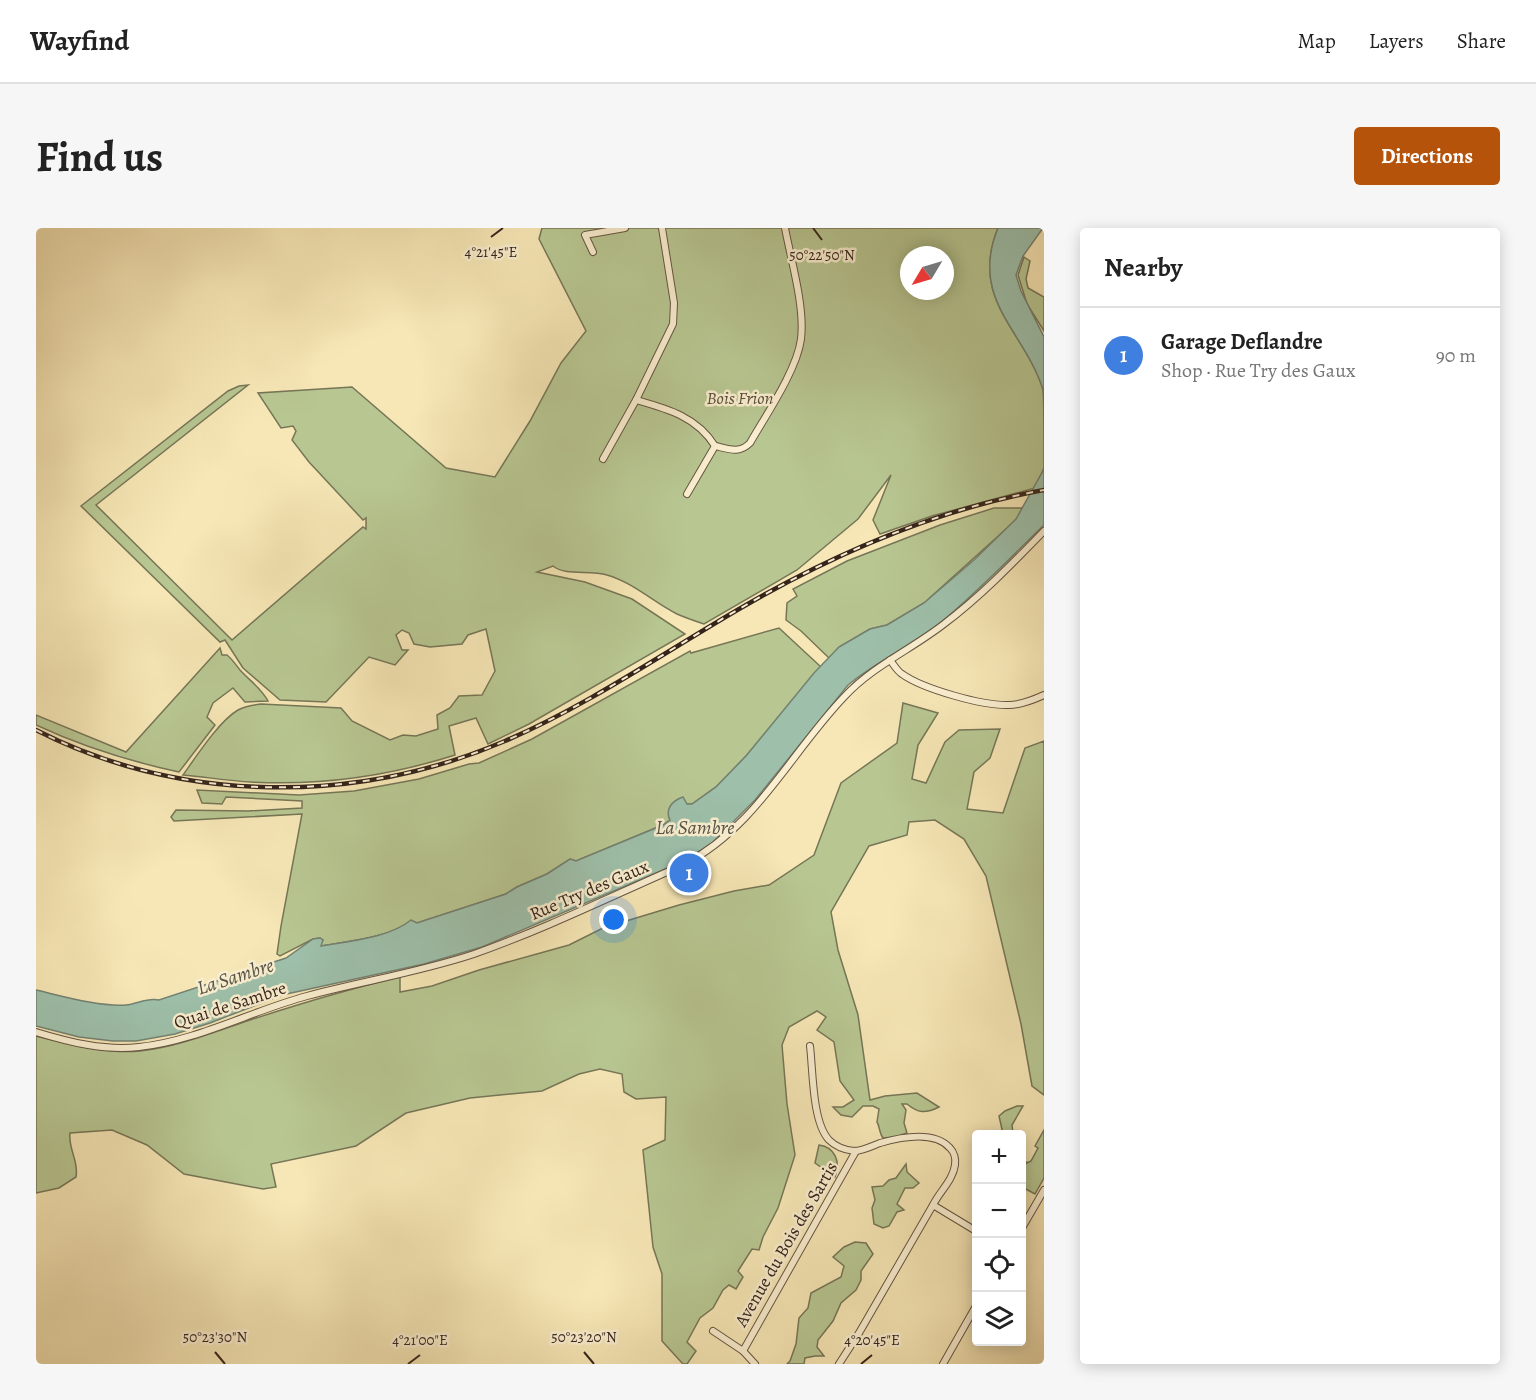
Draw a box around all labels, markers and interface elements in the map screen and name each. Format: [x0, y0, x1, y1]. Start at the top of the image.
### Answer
text: Wayfind [30, 22, 129, 60]
text: Map [1297, 27, 1336, 55]
text: Layers [1369, 27, 1424, 55]
text: Share [1457, 27, 1506, 55]
button: Directions [1354, 127, 1500, 185]
text: Find us [36, 128, 163, 185]
text: 4°21'45"E [465, 242, 517, 262]
text: 50°22'50"N [789, 245, 855, 265]
north arrow [900, 246, 954, 300]
text: Nearby [1104, 250, 1183, 285]
text: Garage Deflandre [1161, 327, 1323, 357]
text: 1 [1120, 342, 1127, 369]
text: 90 m [1436, 342, 1476, 369]
text: Shop · Rue Try des Gaux [1161, 357, 1355, 384]
park label: Bois Frion [707, 386, 774, 410]
water label: La Sambre [656, 814, 734, 841]
pin: 1 [670, 850, 708, 896]
street label: Rue Try des Gaux [526, 854, 653, 926]
your location [599, 905, 628, 934]
water label: La Sambre [193, 951, 277, 1002]
street label: Quai de Sambre [171, 975, 289, 1035]
map controls [972, 1130, 1026, 1346]
button: + [972, 1130, 1026, 1184]
street label: Avenue du Bois des Sartis [728, 1157, 843, 1332]
button: − [972, 1184, 1026, 1238]
button: locate [972, 1238, 1026, 1292]
button: layers [972, 1292, 1026, 1346]
text: 50°23'30"N [183, 1327, 247, 1347]
text: 50°23'20"N [551, 1327, 617, 1347]
text: 4°21'00"E [392, 1330, 448, 1350]
text: 4°20'45"E [844, 1330, 900, 1350]

